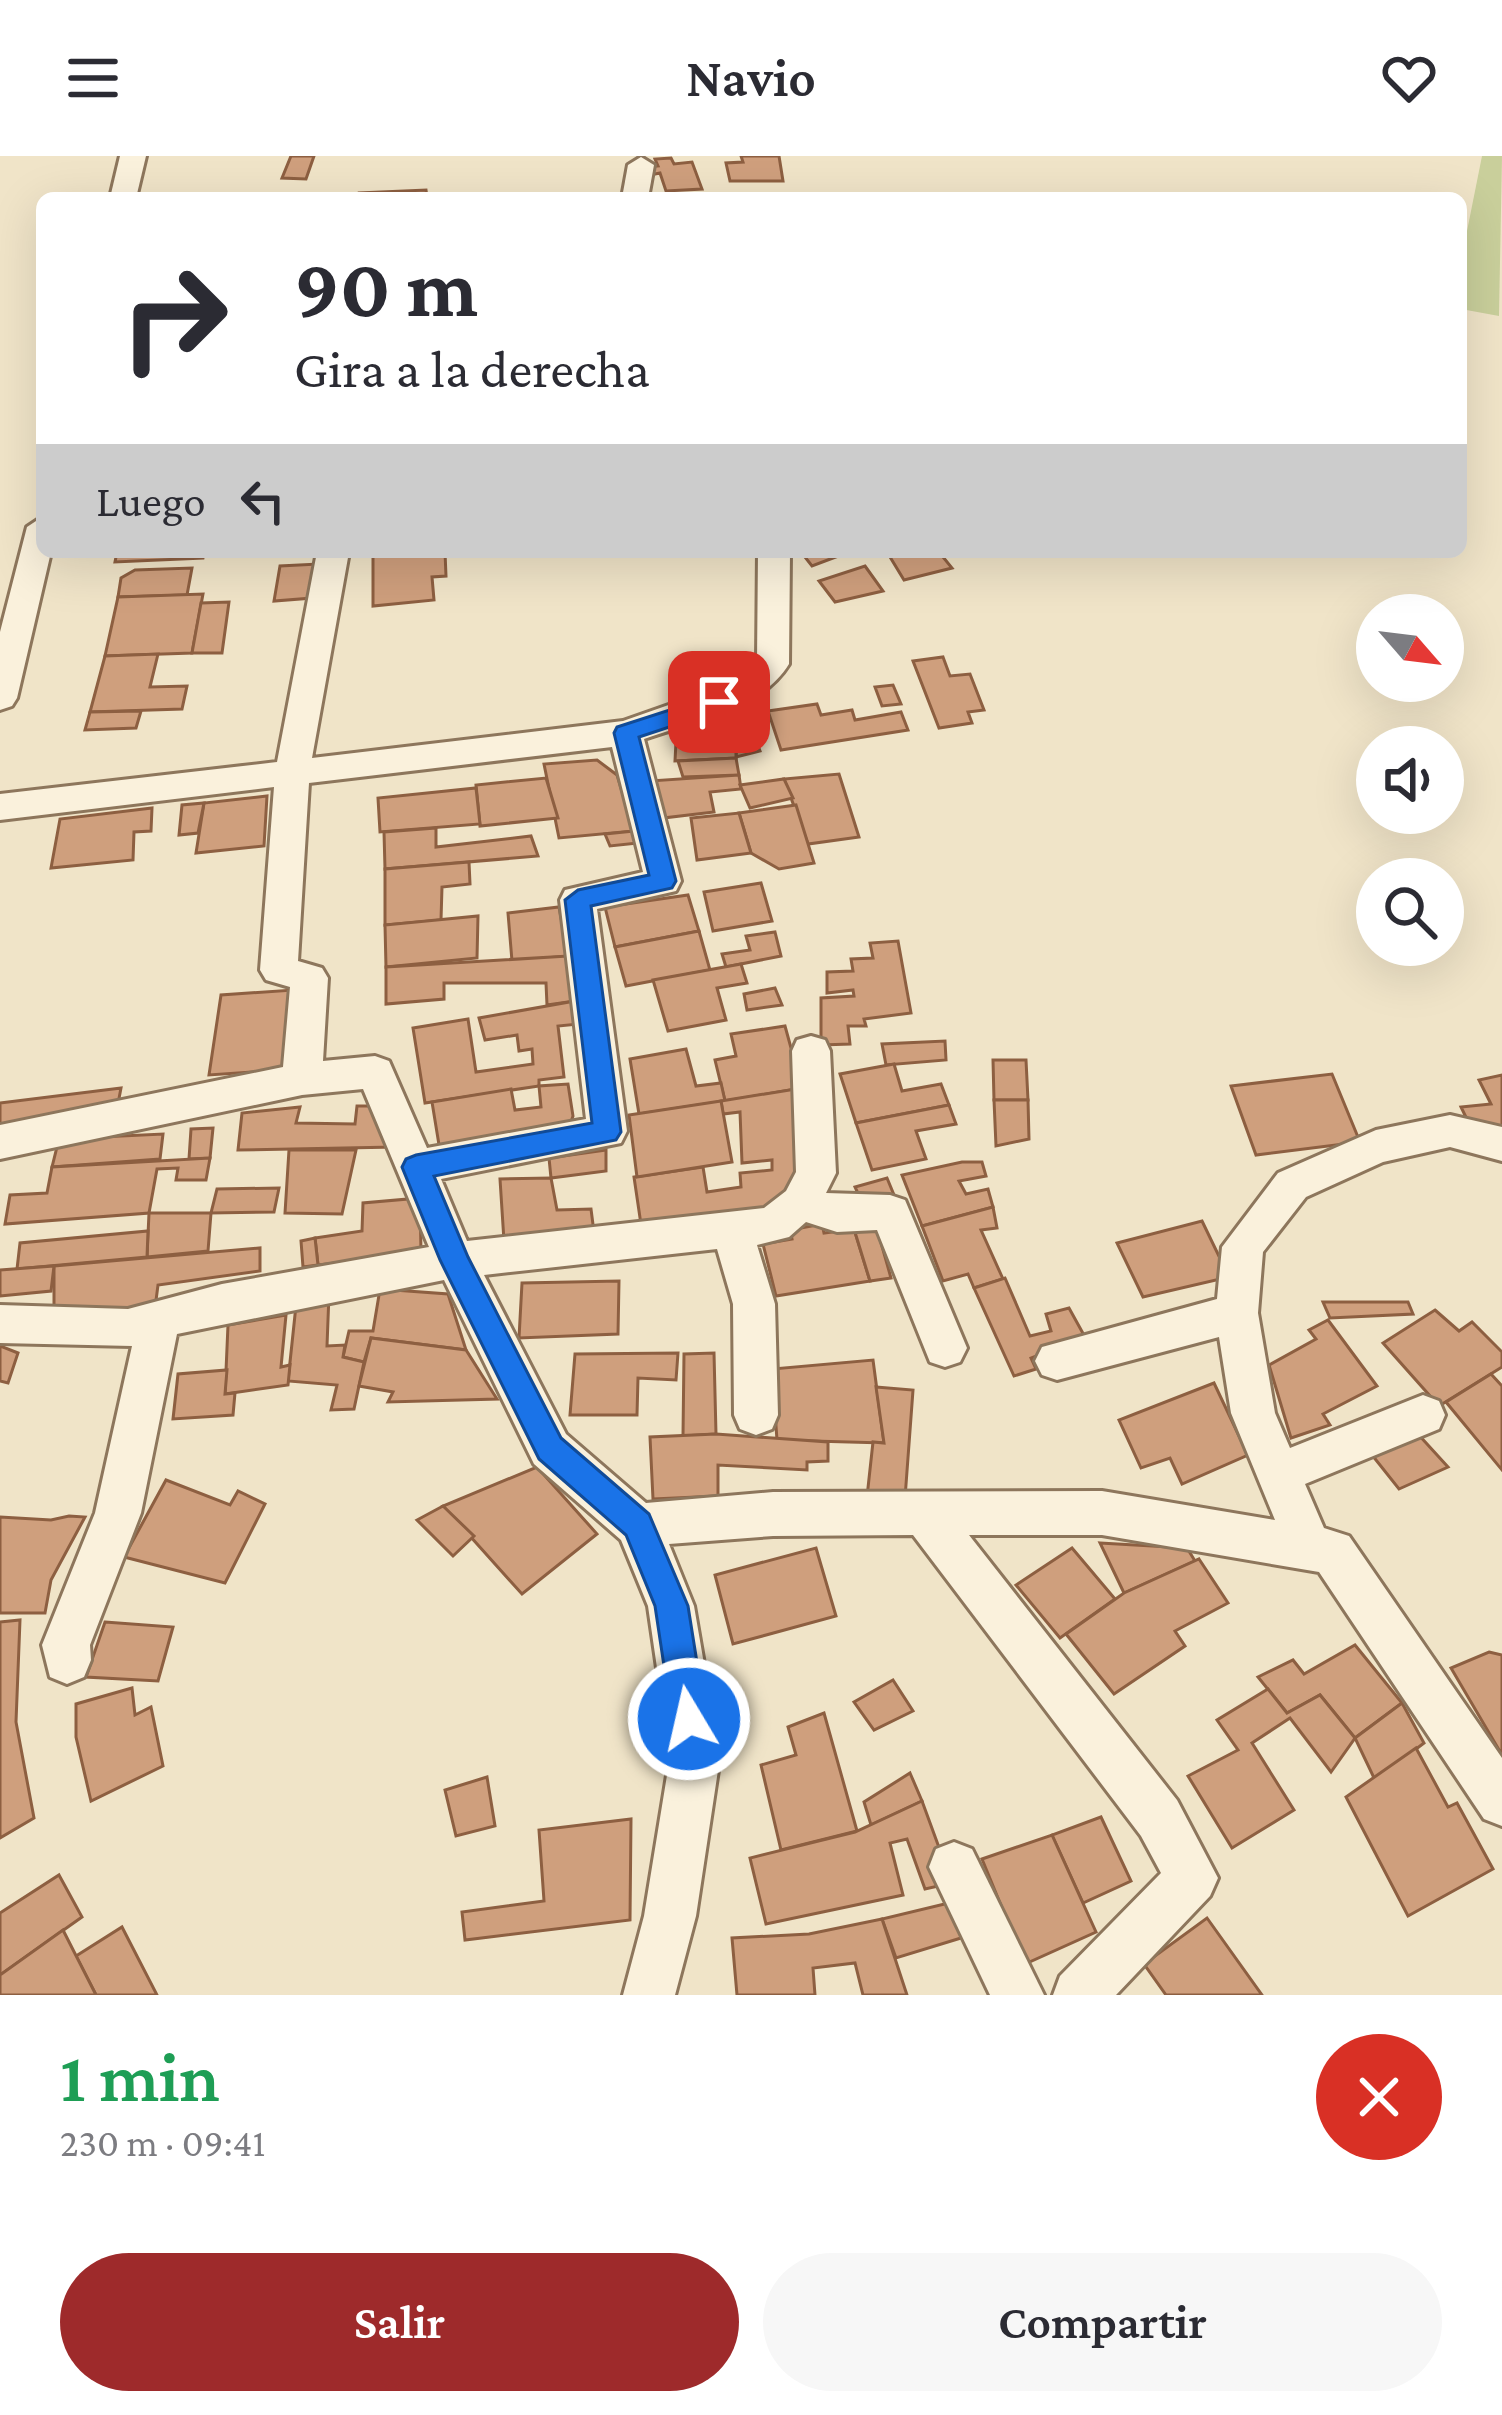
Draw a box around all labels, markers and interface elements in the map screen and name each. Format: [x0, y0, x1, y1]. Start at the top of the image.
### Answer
icon: menu [60, 45, 126, 111]
icon: heart [1376, 45, 1442, 111]
text: Navio [686, 48, 816, 108]
icon: right [96, 240, 252, 396]
text: 90 m [294, 241, 478, 334]
text: Gira a la derecha [294, 339, 650, 399]
icon: left [230, 468, 296, 534]
text: Luego [96, 476, 206, 526]
north arrow [1356, 594, 1464, 702]
map controls [1356, 594, 1464, 966]
pin [668, 651, 770, 753]
icon: arrive [686, 669, 752, 735]
button: sound [1356, 726, 1464, 834]
button: search [1356, 858, 1464, 966]
position arrow [626, 1656, 752, 1782]
button: close [1316, 2034, 1442, 2160]
text: 1 min [60, 2036, 220, 2116]
text: 230 m · 09:41 [60, 2121, 265, 2164]
button: Salir [60, 2253, 739, 2391]
button: Compartir [763, 2253, 1442, 2391]

